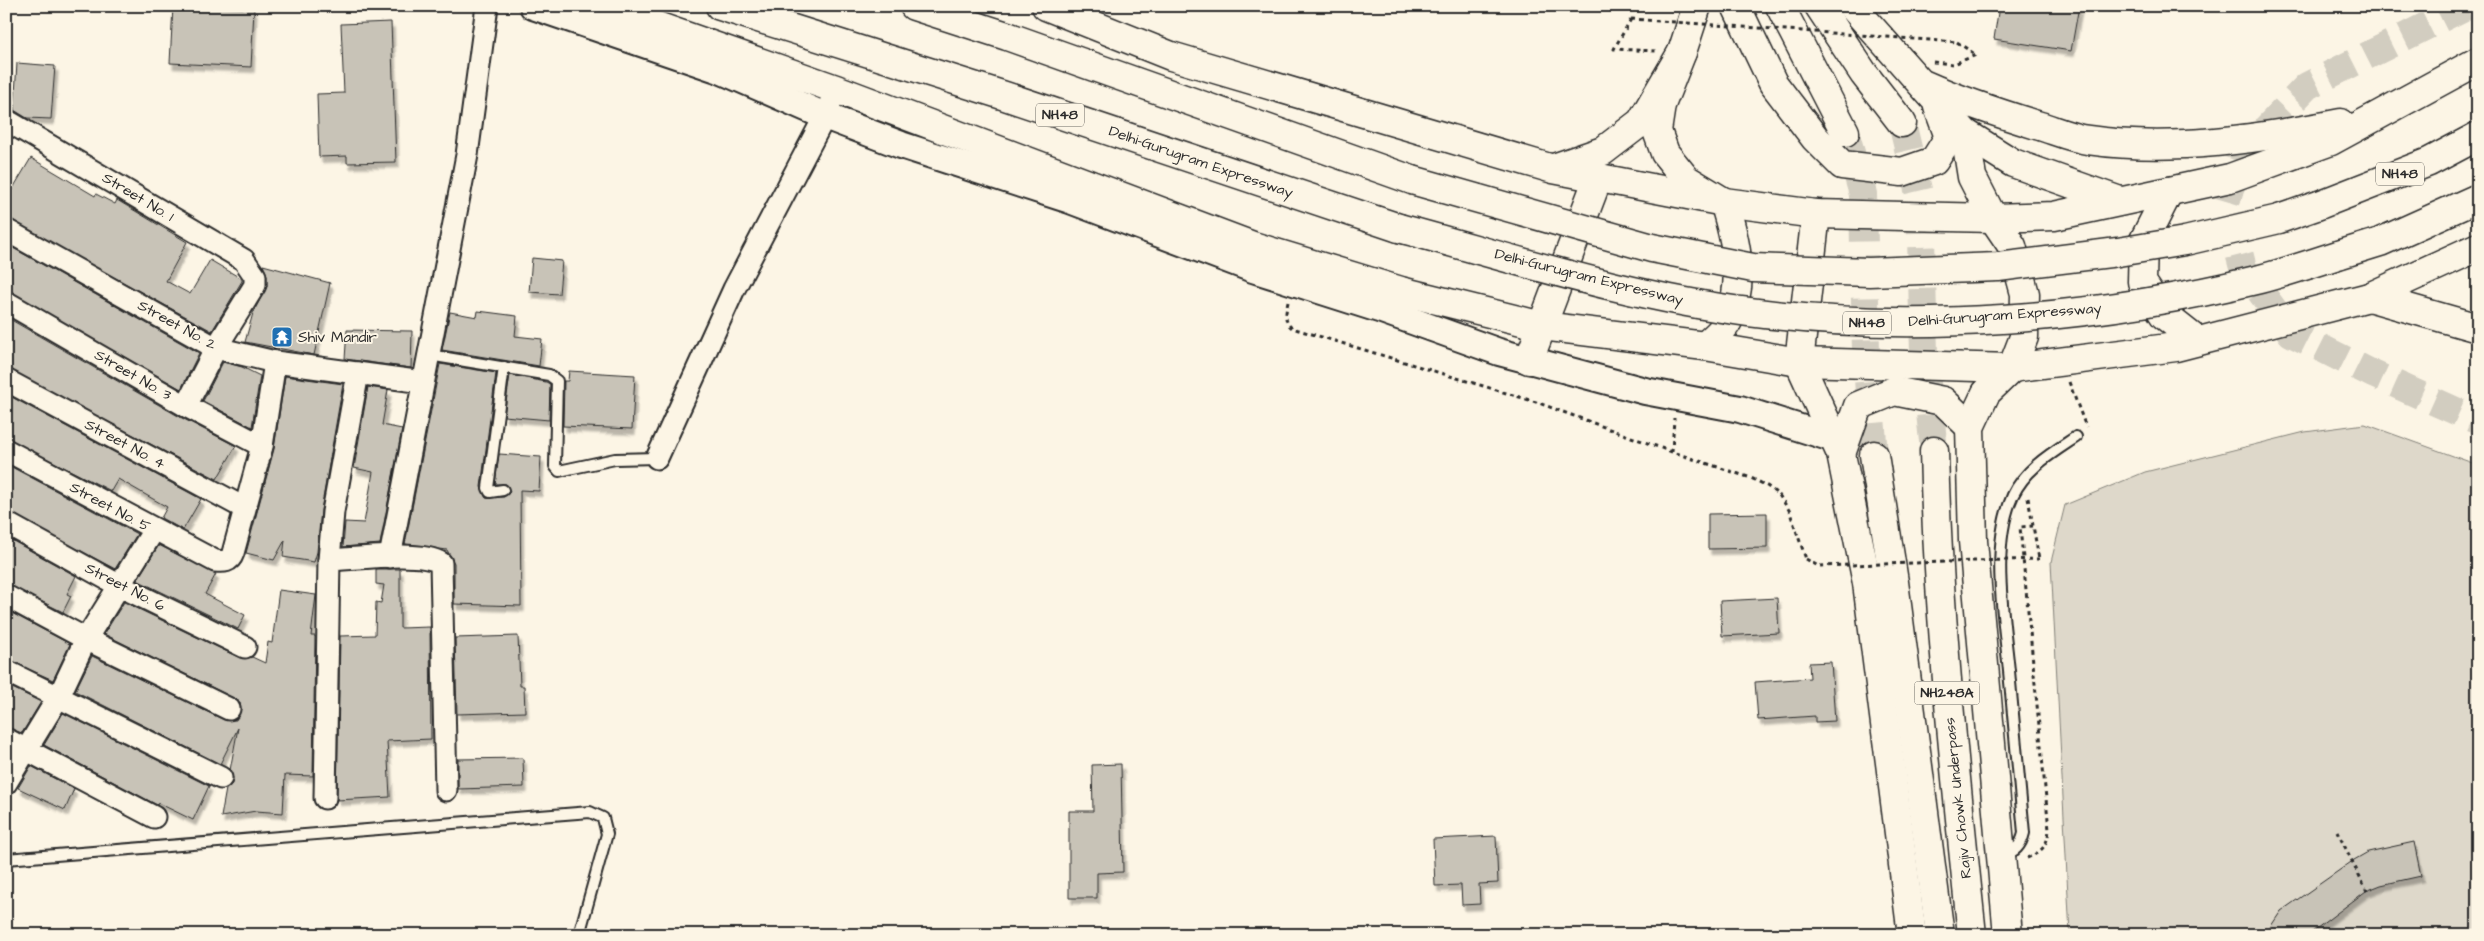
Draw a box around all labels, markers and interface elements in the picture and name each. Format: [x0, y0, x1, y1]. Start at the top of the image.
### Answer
road number: NH48 [1036, 104, 1084, 126]
street label: Delhi-Gurugram Expressway [1106, 121, 1296, 204]
road number: NH48 [2376, 162, 2424, 185]
street label: Street No. 1 [98, 167, 178, 227]
street label: Delhi-Gurugram Expressway [1492, 243, 1685, 312]
street label: Street No. 2 [134, 295, 220, 355]
street label: Delhi-Gurugram Expressway [1908, 298, 2102, 333]
road number: NH48 [1843, 312, 1891, 334]
temple icon: Shiv Mandir [270, 325, 294, 349]
place label: Shiv Mandir [298, 327, 377, 348]
street label: Street No. 3 [91, 344, 176, 406]
street label: Street No. 4 [81, 414, 169, 474]
street label: Street No. 5 [66, 477, 154, 537]
street label: Street No. 6 [81, 558, 169, 617]
road number: NH248A [1914, 681, 1980, 704]
street label: Rajiv Chowk Underpass [1939, 716, 1977, 880]

